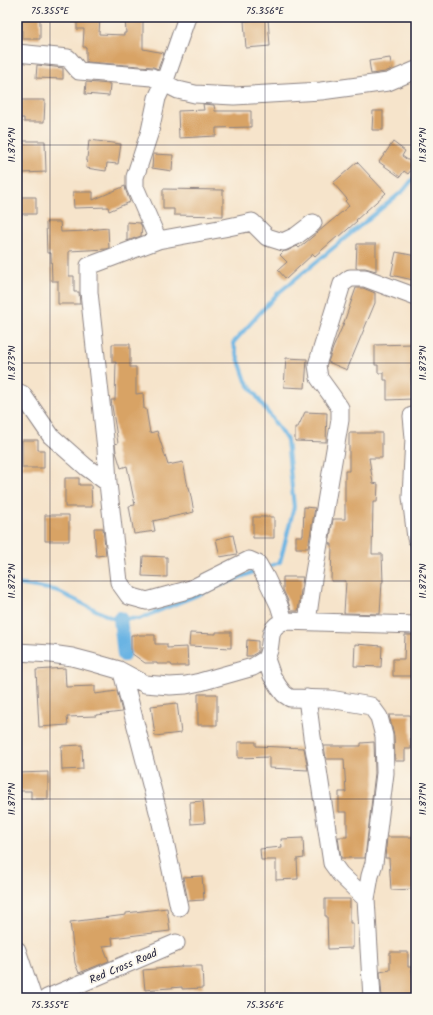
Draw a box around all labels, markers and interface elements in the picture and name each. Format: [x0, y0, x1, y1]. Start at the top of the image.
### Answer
text: 75.355°E [31, 3, 70, 19]
text: 75.356°E [246, 3, 285, 19]
text: 11.874°N [4, 127, 20, 162]
text: 11.874°N [415, 127, 431, 162]
text: 11.873°N [4, 345, 20, 381]
text: 11.873°N [415, 345, 431, 381]
text: 11.872°N [4, 563, 20, 599]
text: 11.872°N [415, 563, 431, 599]
text: 11.871°N [4, 782, 20, 815]
text: 11.871°N [415, 782, 431, 815]
street label: Red Cross Road [87, 944, 161, 989]
text: 75.355°E [31, 997, 70, 1013]
text: 75.356°E [246, 997, 285, 1013]

